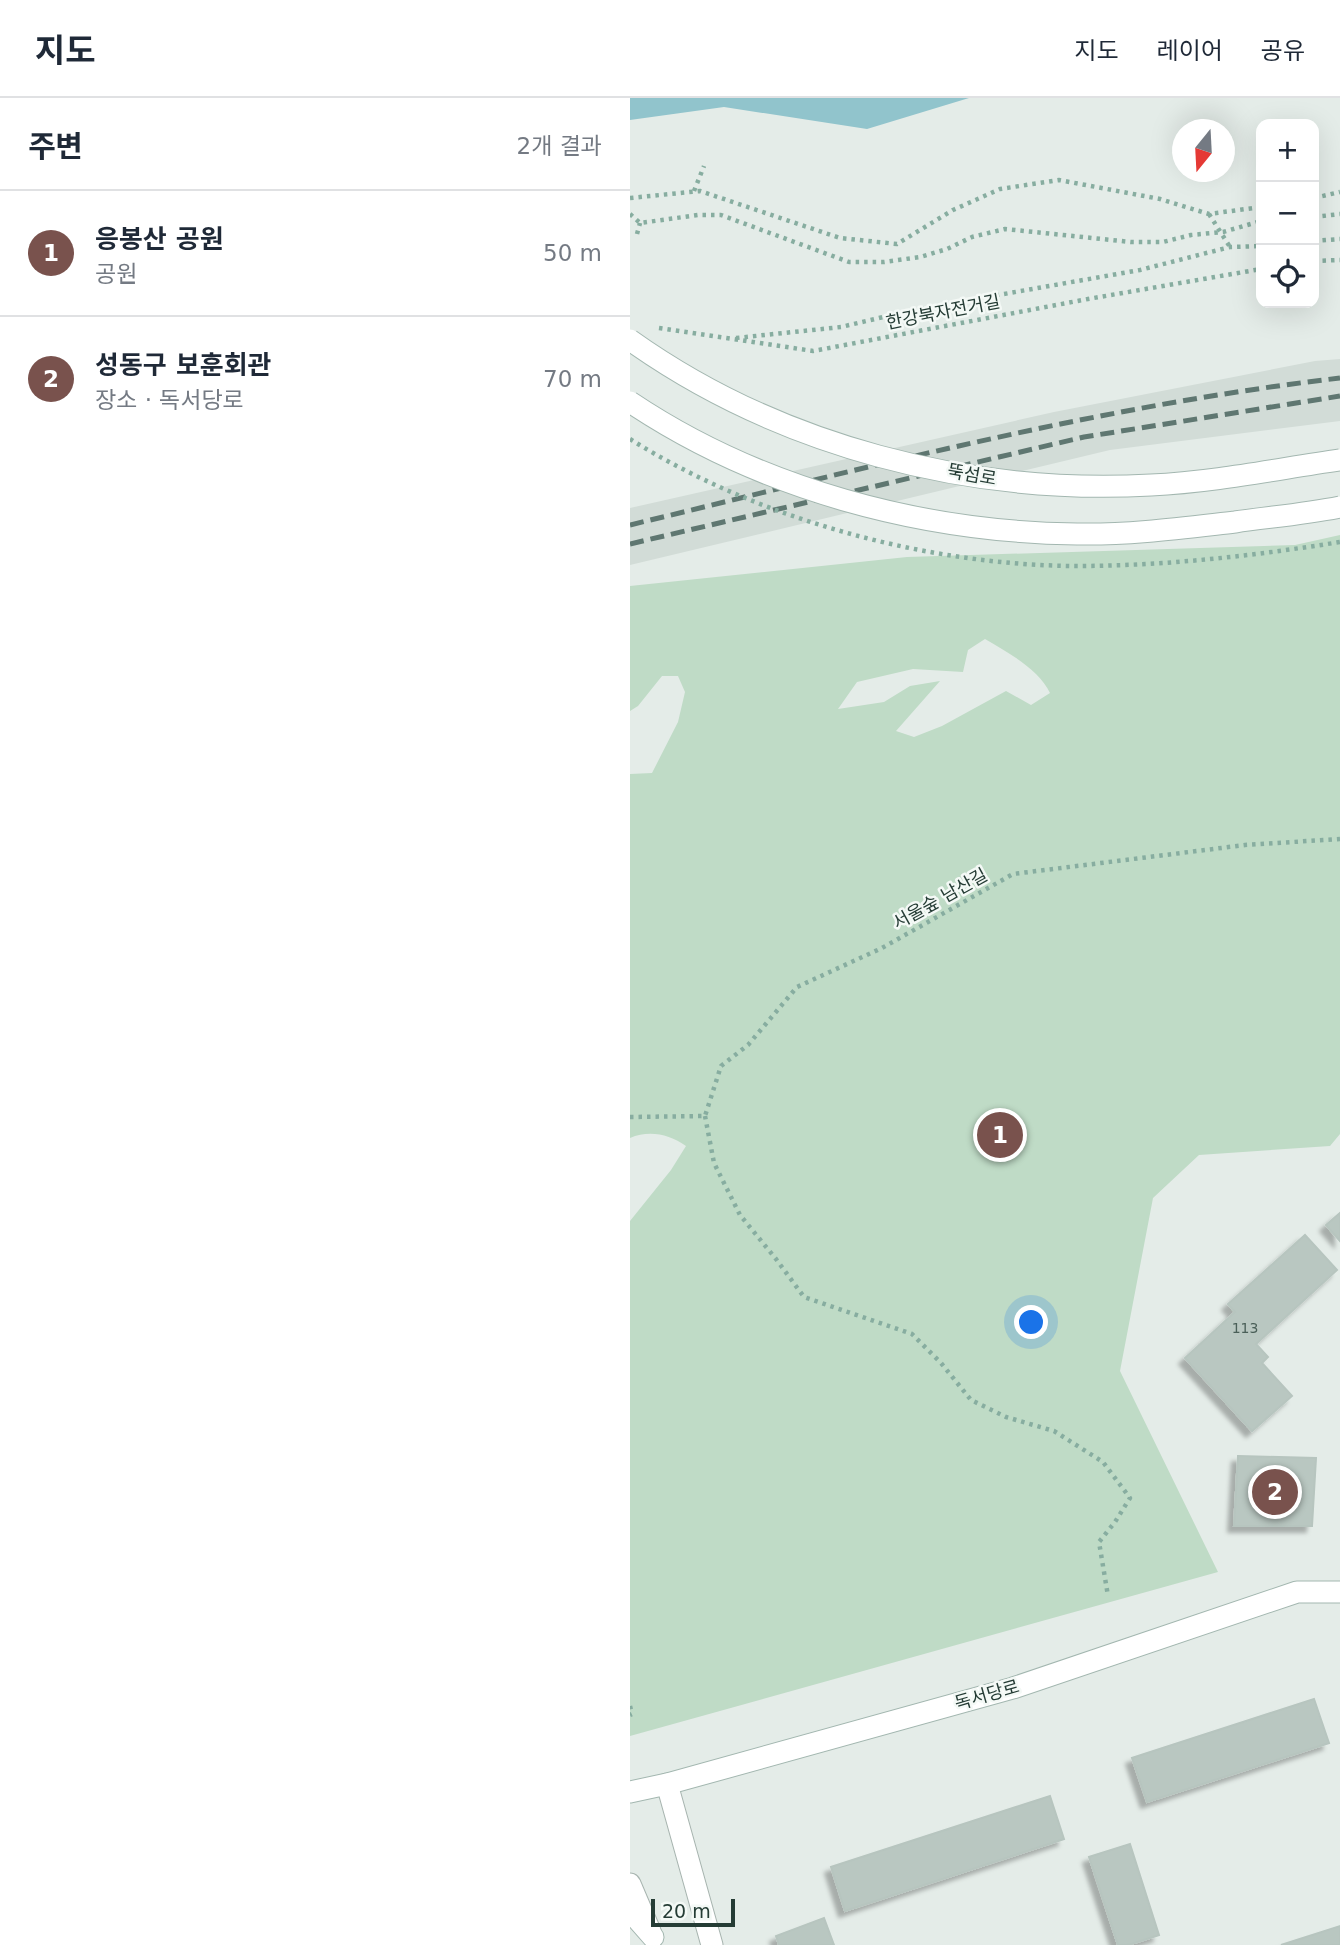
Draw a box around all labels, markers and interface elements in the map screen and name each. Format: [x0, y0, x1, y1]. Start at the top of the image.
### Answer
text: 지도 [35, 31, 96, 70]
text: 지도 [1074, 37, 1119, 65]
text: 레이어 [1157, 37, 1223, 65]
text: 공유 [1261, 37, 1305, 65]
north arrow [1172, 119, 1235, 182]
map controls [1256, 119, 1319, 308]
button: + [1256, 119, 1319, 182]
text: 주변 [28, 129, 83, 164]
text: 2개 결과 [517, 133, 602, 159]
button: − [1256, 182, 1319, 245]
text: 응봉산 공원 [95, 224, 224, 254]
text: 1 [43, 240, 59, 266]
text: 50 m [543, 240, 602, 266]
button: locate [1256, 245, 1319, 308]
text: 공원 [95, 261, 137, 287]
street label: 한강북자전거길 [884, 290, 1002, 333]
text: 성동구 보훈회관 [95, 350, 272, 380]
text: 2 [43, 366, 59, 392]
text: 70 m [543, 366, 602, 392]
text: 장소 · 독서당로 [95, 387, 244, 413]
street label: 뚝섬로 [946, 460, 998, 489]
street label: 서울숲 남산길 [889, 864, 991, 933]
pin: 1 [977, 1109, 1023, 1161]
your location [1014, 1305, 1048, 1339]
house number: 113 [1232, 1320, 1258, 1336]
pin: 2 [1252, 1466, 1298, 1518]
street label: 독서당로 [952, 1675, 1022, 1714]
scale bar [651, 1896, 735, 1928]
text: 20 m [662, 1900, 711, 1922]

